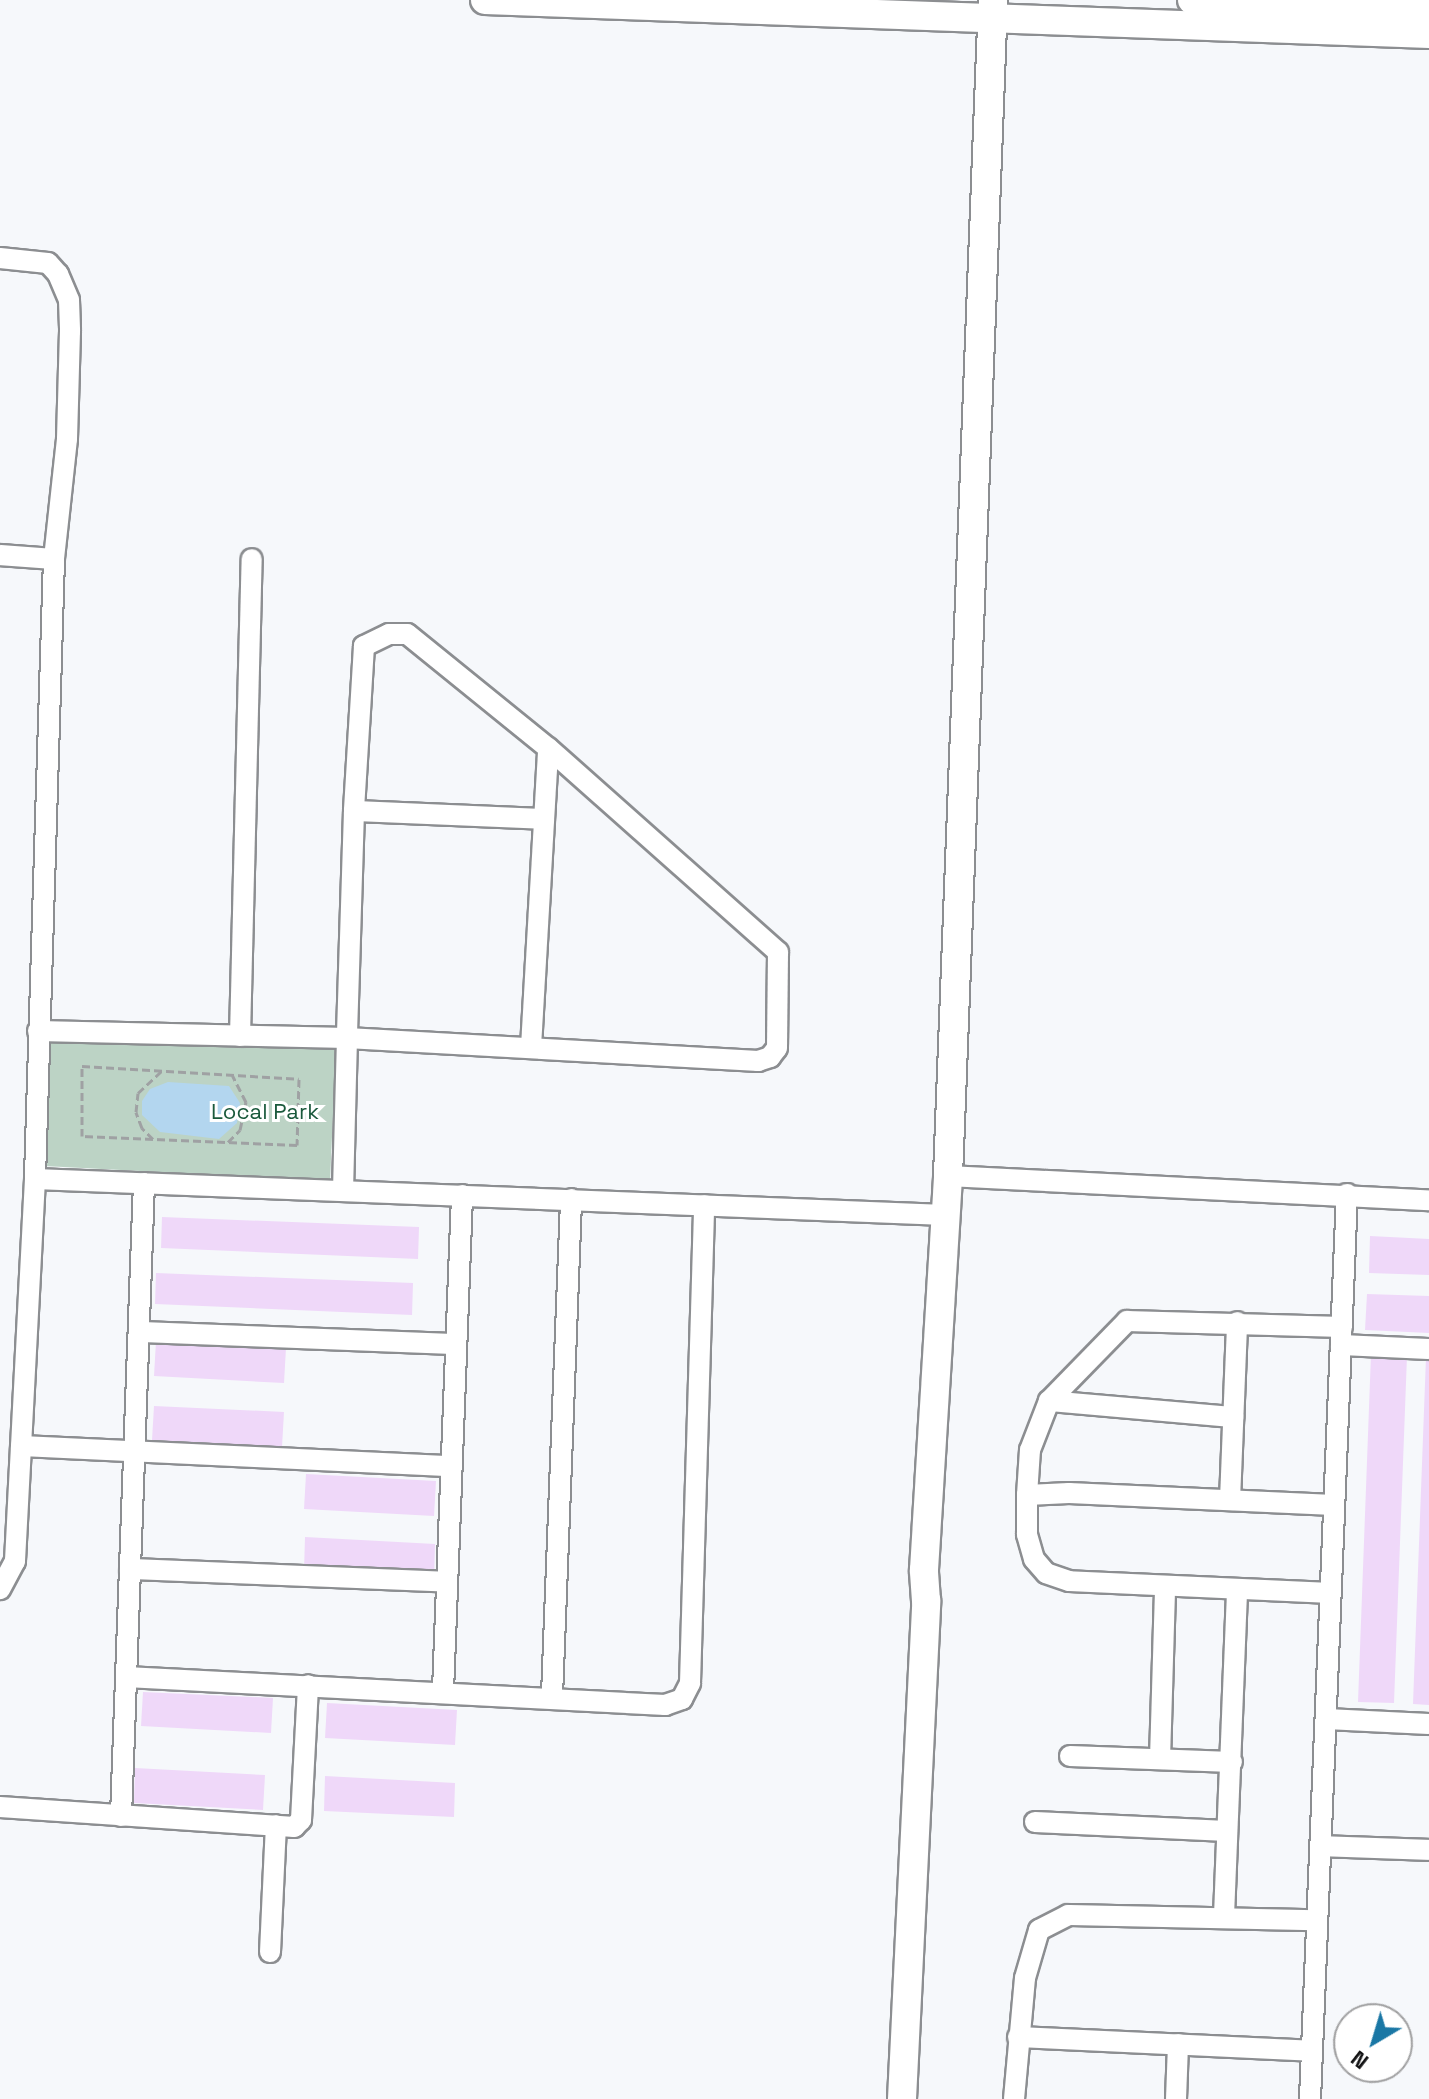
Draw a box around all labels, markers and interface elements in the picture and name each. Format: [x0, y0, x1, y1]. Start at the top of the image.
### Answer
park label: Local Park [211, 1099, 319, 1125]
north arrow [1333, 2003, 1413, 2083]
text: N [1345, 2045, 1374, 2076]

